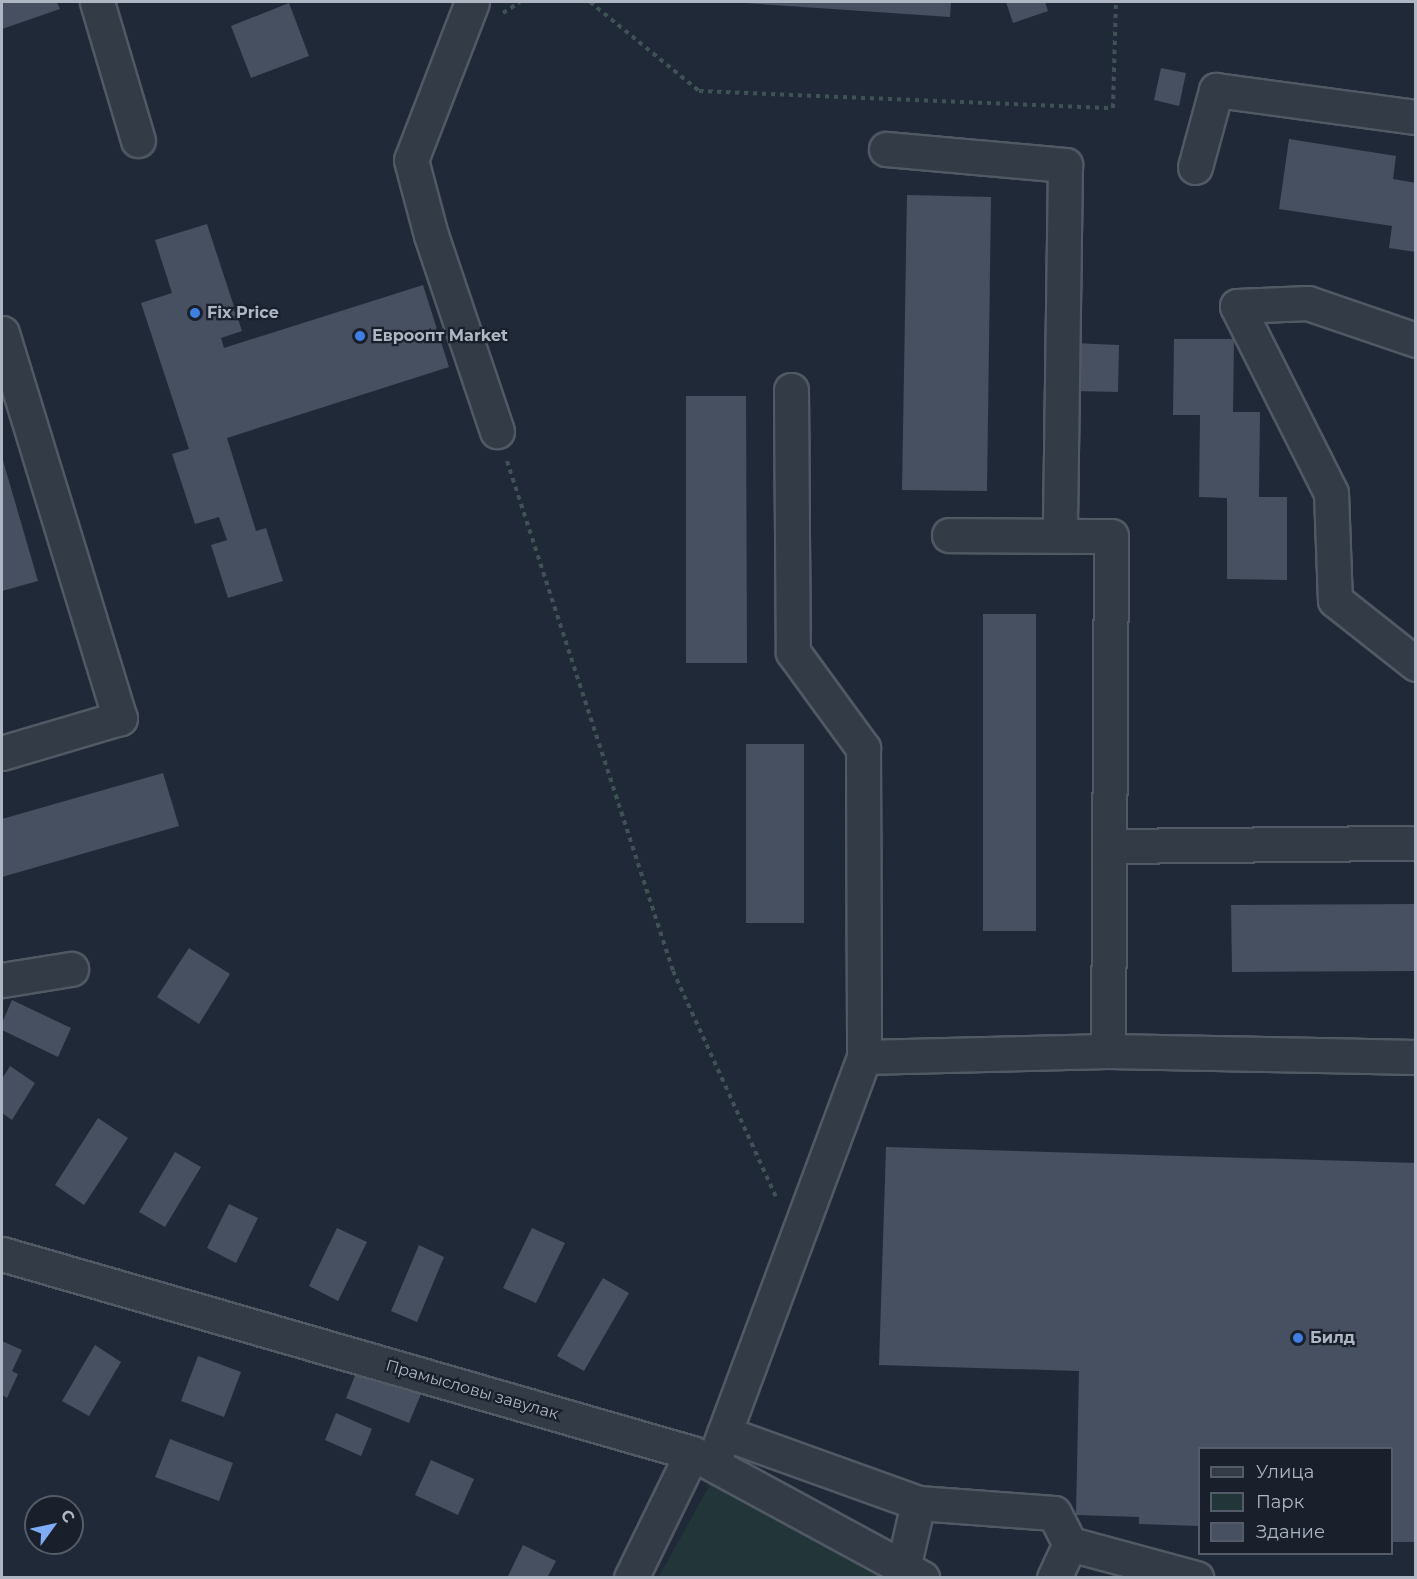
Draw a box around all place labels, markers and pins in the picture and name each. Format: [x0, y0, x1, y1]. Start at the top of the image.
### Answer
place label: Fix Price [207, 303, 279, 323]
marker: Fix Price [188, 306, 202, 320]
place label: Евроопт Market [372, 326, 508, 346]
marker: Евроопт Market [353, 329, 367, 343]
place label: Билд [1310, 1328, 1355, 1348]
marker: Билд [1291, 1331, 1305, 1345]

